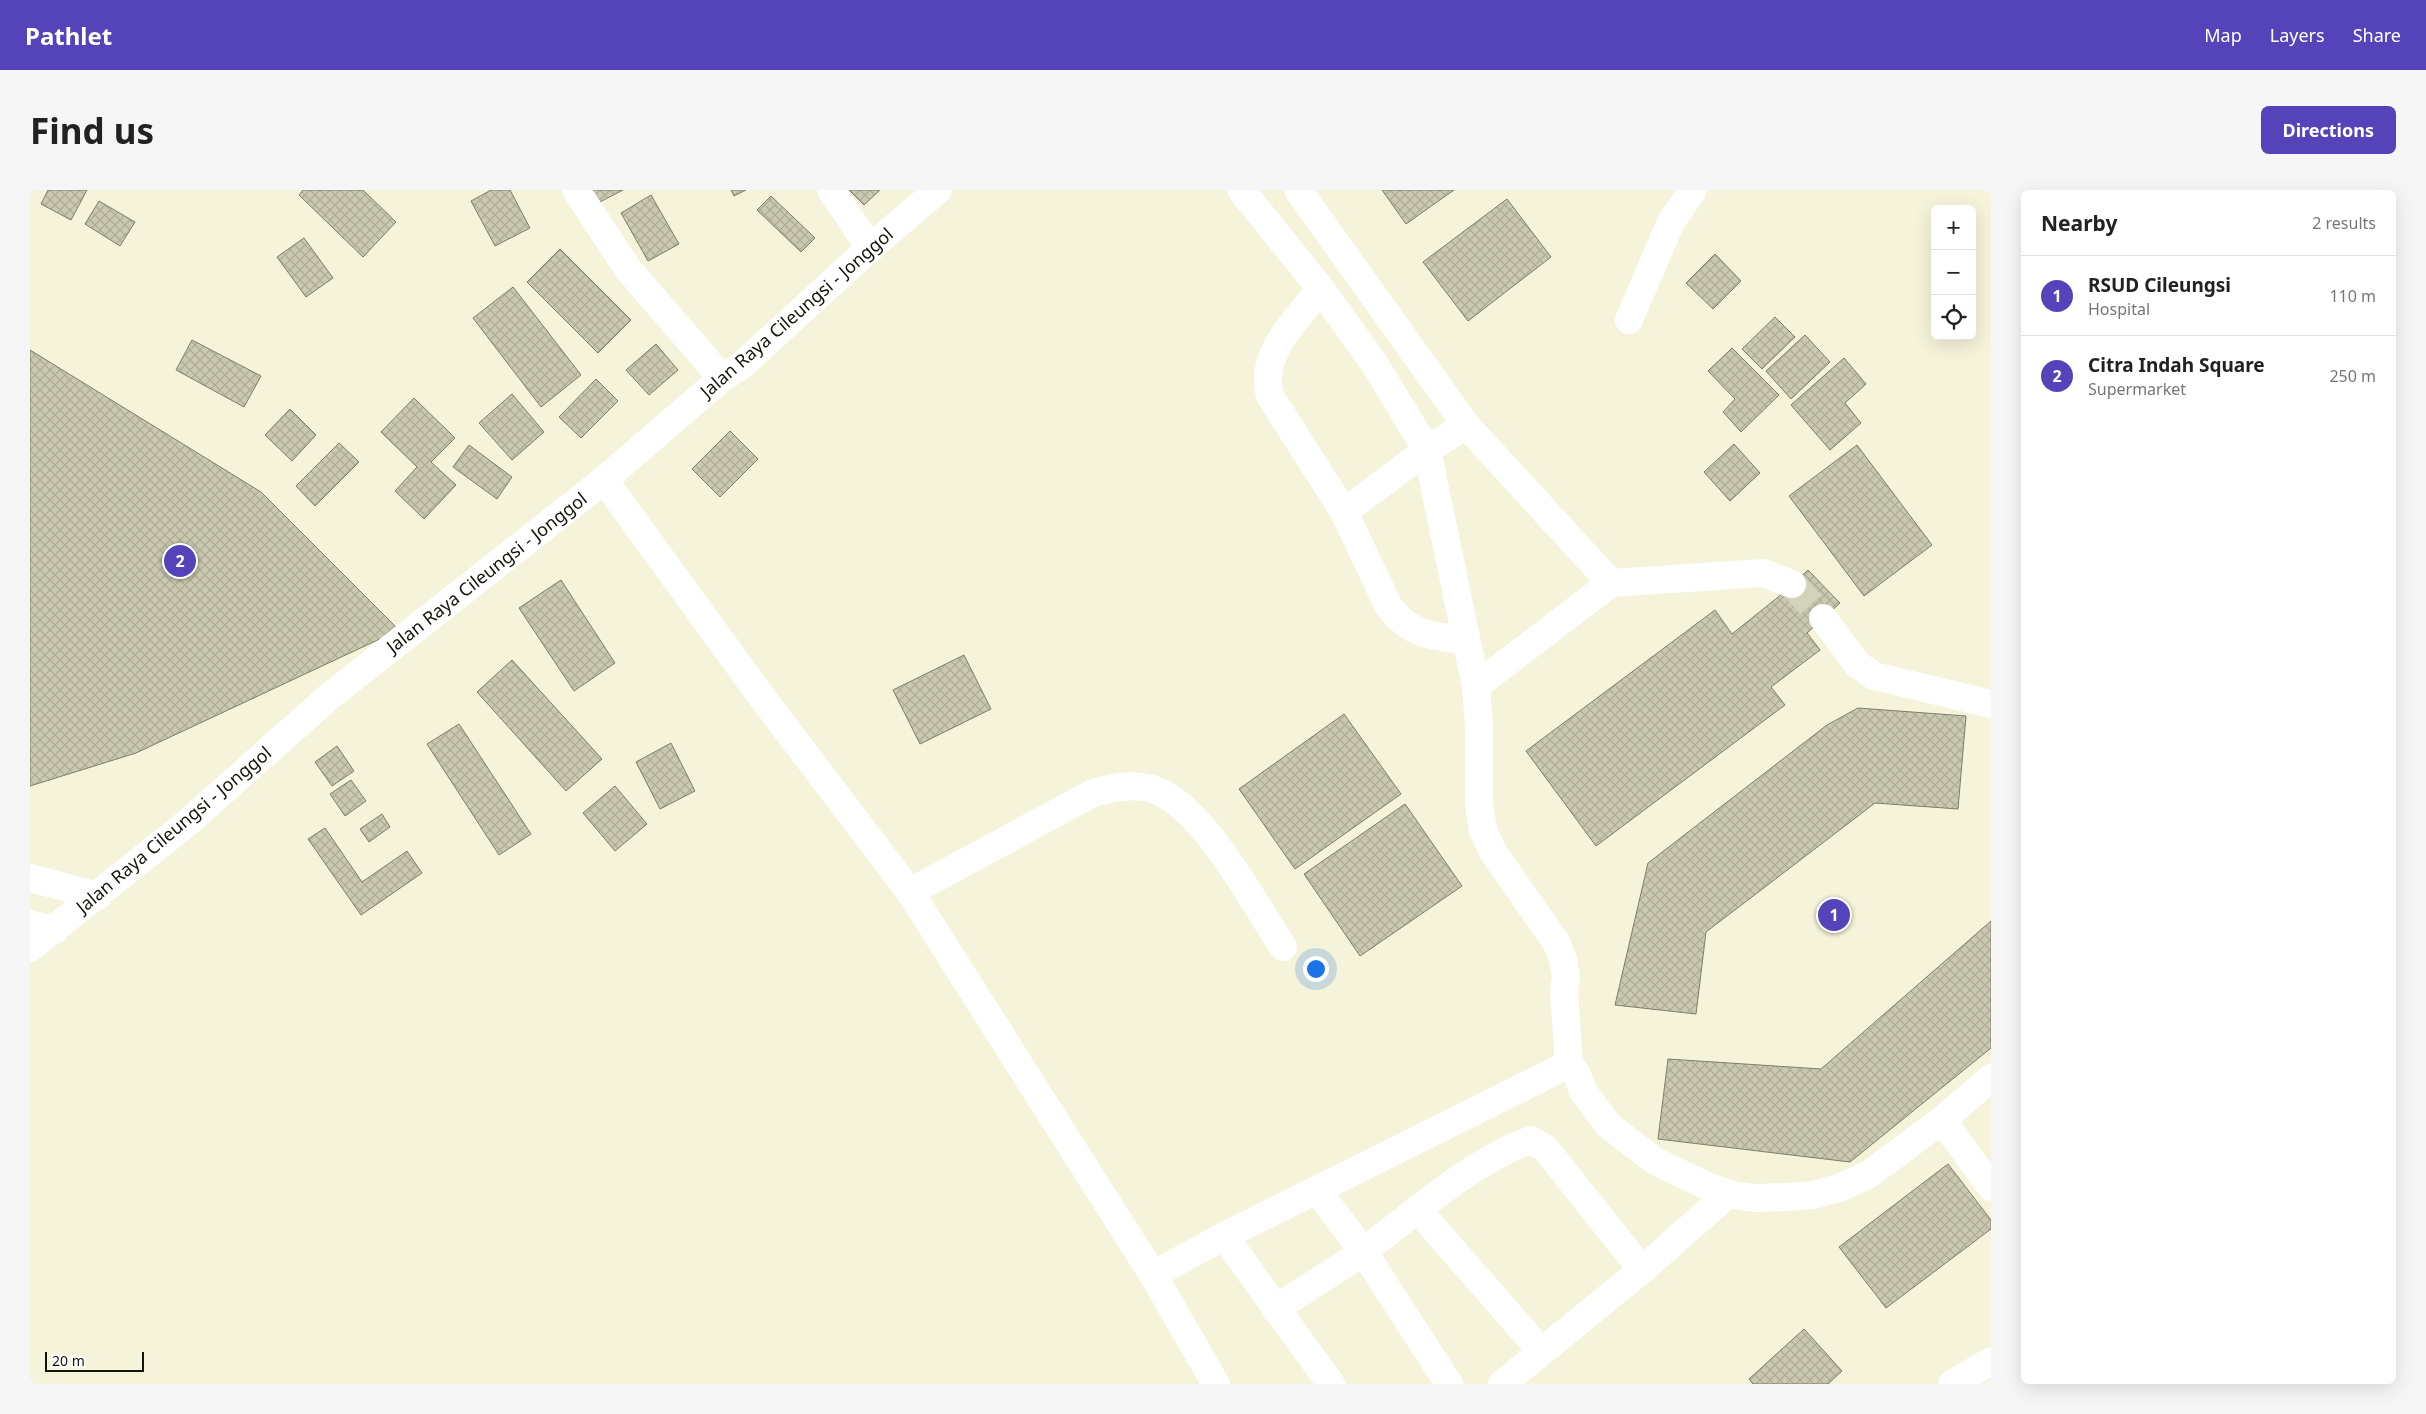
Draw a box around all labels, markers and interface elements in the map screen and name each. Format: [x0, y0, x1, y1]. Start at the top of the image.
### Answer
text: Pathlet [25, 19, 112, 52]
text: Map [2204, 23, 2242, 47]
text: Layers [2270, 23, 2325, 47]
text: Share [2353, 23, 2401, 47]
button: Directions [2261, 106, 2396, 154]
text: Find us [30, 107, 154, 154]
map controls [1931, 205, 1976, 340]
button: + [1931, 205, 1976, 250]
text: Nearby [2041, 209, 2117, 237]
text: 2 results [2312, 212, 2376, 234]
street label: Jalan Raya Cileungsi - Jonggol [693, 222, 898, 404]
button: − [1931, 250, 1976, 295]
text: RSUD Cileungsi [2088, 272, 2231, 298]
text: 1 [2052, 285, 2062, 307]
text: 110 m [2329, 285, 2376, 307]
button: locate [1931, 295, 1976, 340]
text: Hospital [2088, 298, 2150, 320]
text: Citra Indah Square [2088, 352, 2265, 378]
text: 2 [2052, 365, 2062, 387]
text: 250 m [2329, 365, 2376, 387]
text: Supermarket [2088, 378, 2186, 400]
street label: Jalan Raya Cileungsi - Jonggol [380, 486, 591, 659]
pin: 2 [164, 542, 196, 580]
street label: Jalan Raya Cileungsi - Jonggol [69, 740, 276, 919]
pin: 1 [1818, 896, 1850, 934]
your location [1303, 956, 1329, 982]
scale bar [45, 1349, 144, 1372]
text: 20 m [52, 1351, 85, 1370]

